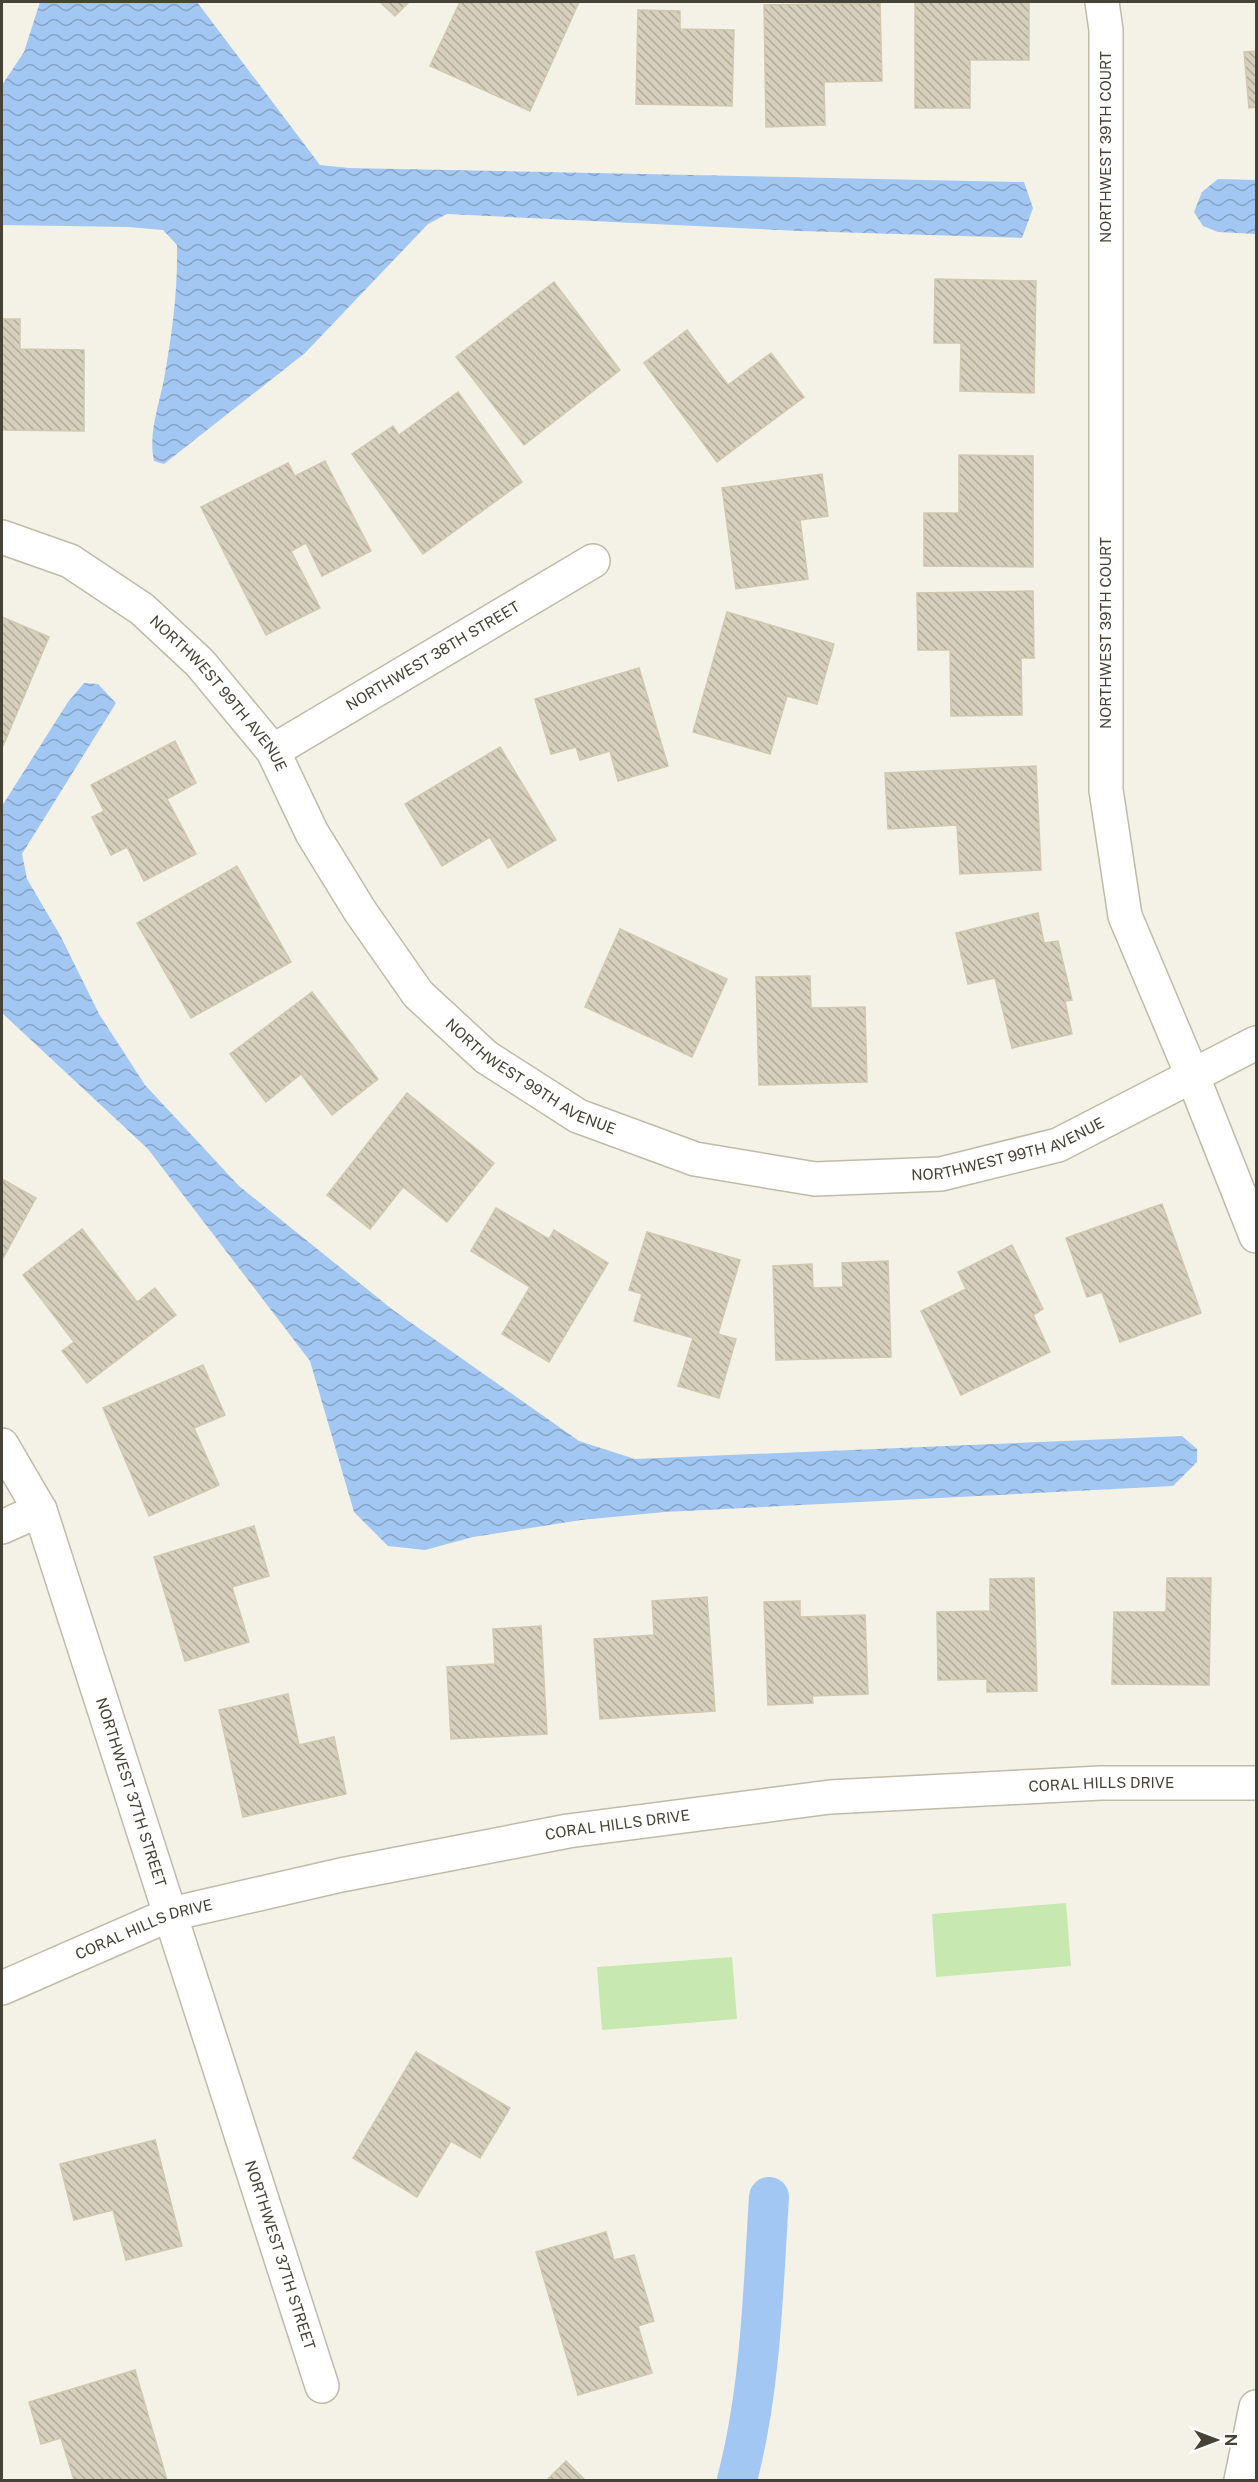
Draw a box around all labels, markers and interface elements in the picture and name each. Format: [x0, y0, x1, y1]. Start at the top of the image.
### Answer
street label: NORTHWEST 39TH COURT [1097, 51, 1114, 243]
street label: NORTHWEST 39TH COURT [1097, 537, 1114, 729]
street label: NORTHWEST 38TH STREET [343, 598, 523, 714]
street label: NORTHWEST 99TH AVENUE [147, 612, 290, 774]
street label: NORTHWEST 99TH AVENUE [442, 1015, 618, 1137]
street label: NORTHWEST 99TH AVENUE [911, 1114, 1107, 1183]
street label: NORTHWEST 37TH STREET [93, 1696, 170, 1889]
street label: CORAL HILLS DRIVE [1028, 1774, 1174, 1795]
street label: CORAL HILLS DRIVE [544, 1806, 691, 1843]
street label: CORAL HILLS DRIVE [73, 1896, 214, 1963]
street label: NORTHWEST 37TH STREET [242, 2158, 319, 2352]
north arrow [1186, 2410, 1246, 2470]
text: N [1221, 2434, 1240, 2446]

